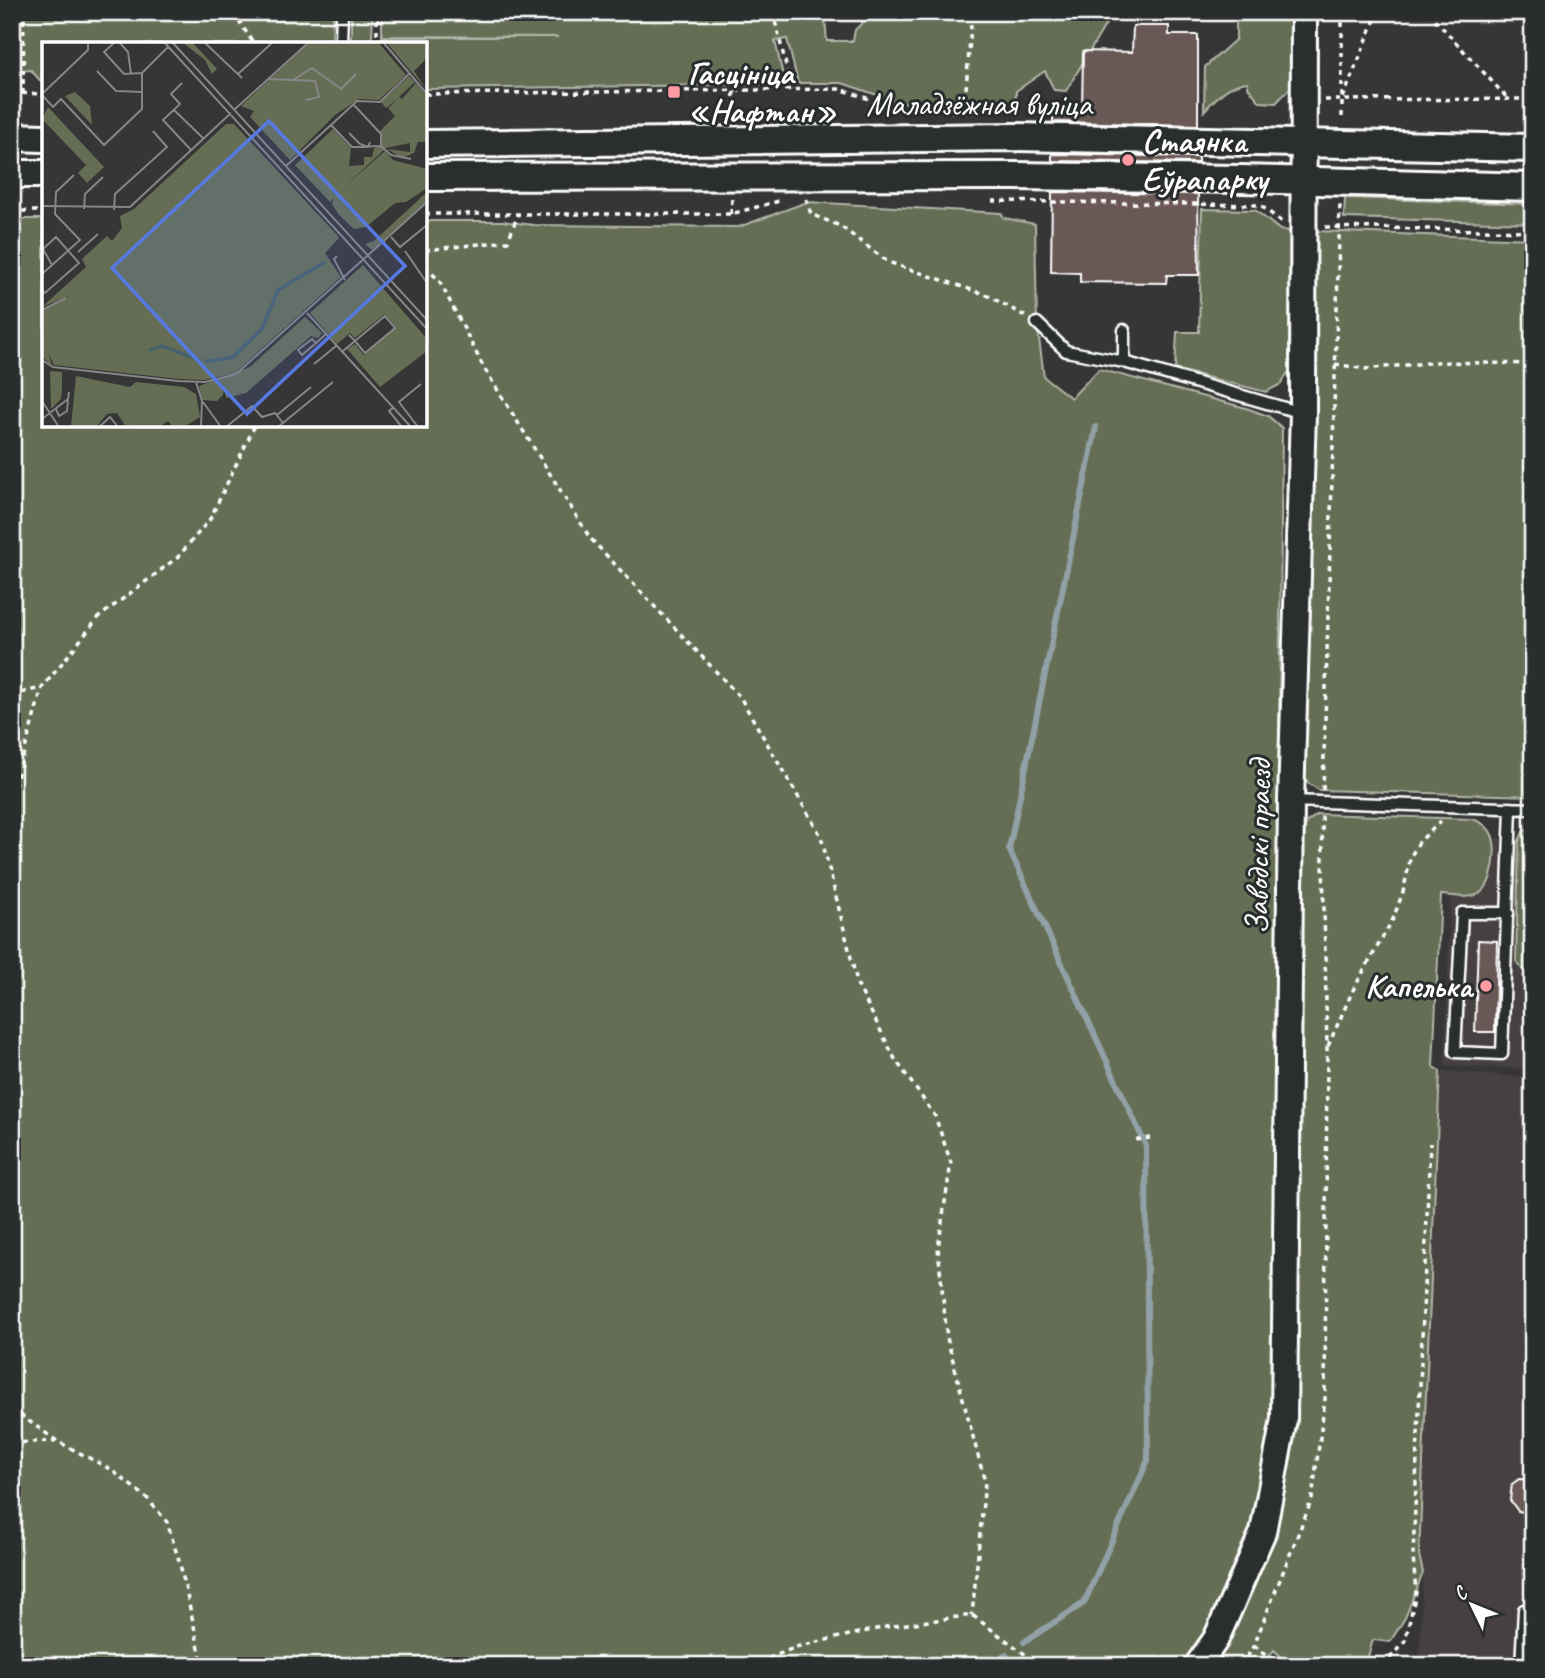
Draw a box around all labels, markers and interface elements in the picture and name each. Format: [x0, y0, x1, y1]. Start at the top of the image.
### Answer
inset map [42, 42, 427, 427]
place label: Гасцініца «Нафтан» [688, 52, 837, 132]
street label: Маладзёжная вуліца [866, 83, 1094, 125]
marker: Гасцініца «Нафтан» [666, 84, 682, 100]
place label: Стаянка Еўрапарку [1142, 120, 1271, 200]
marker: Стаянка Еўрапарку [1120, 152, 1136, 168]
street label: Заводскі праезд [1235, 756, 1281, 935]
place label: Капелька [1365, 965, 1475, 1007]
marker: Капелька [1478, 978, 1494, 994]
north arrow [1436, 1570, 1506, 1640]
text: С [1448, 1581, 1474, 1606]

